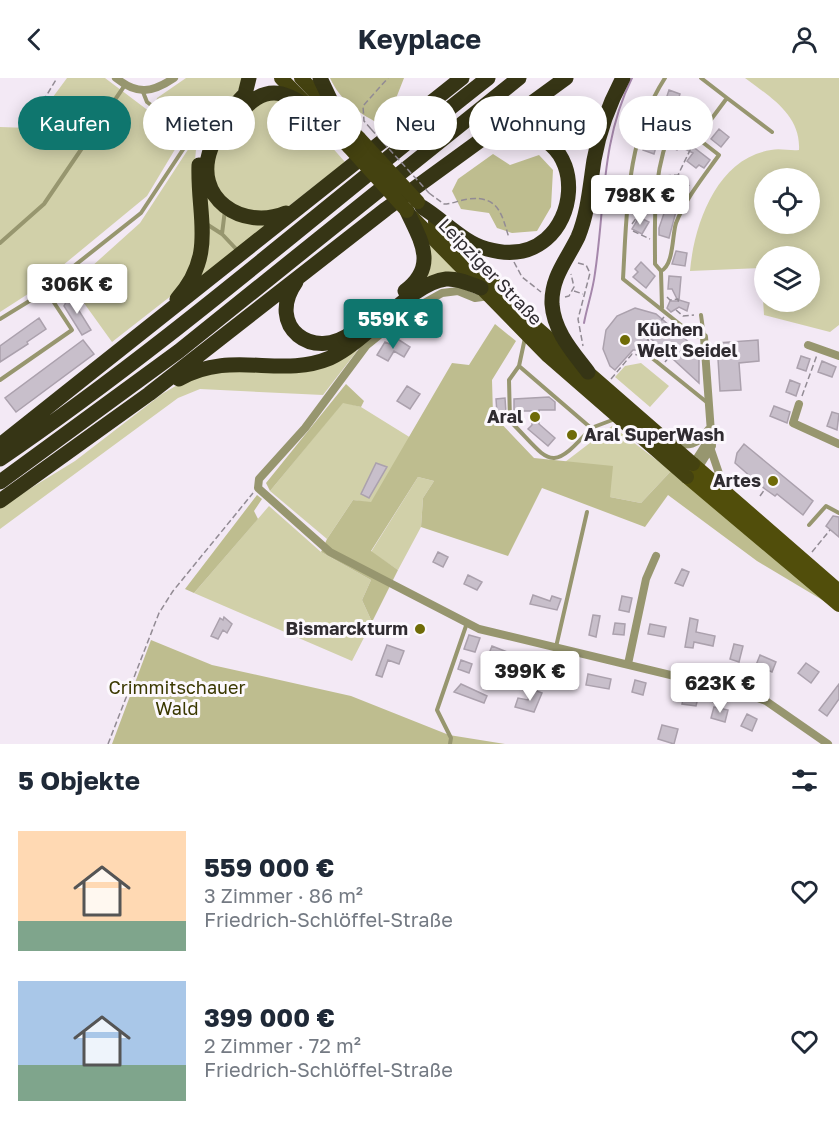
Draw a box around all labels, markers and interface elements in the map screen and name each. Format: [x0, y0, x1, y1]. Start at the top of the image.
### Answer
icon: back [18, 23, 51, 56]
text: Keyplace [358, 23, 481, 55]
icon: person [788, 23, 821, 56]
chip: Kaufen [18, 96, 131, 150]
chip: Mieten [143, 96, 255, 150]
chip: Filter [267, 96, 362, 150]
chip: Neu [374, 96, 457, 150]
chip: Wohnung [469, 96, 607, 150]
chip: Haus [619, 96, 713, 150]
map controls [754, 168, 820, 312]
button: locate [754, 168, 820, 234]
pin: 798K € [591, 175, 689, 226]
text: 798K € [605, 182, 675, 206]
street label: Leipziger Straße [434, 213, 547, 329]
button: layers [754, 246, 820, 312]
pin: 306K € [28, 264, 126, 315]
text: 306K € [41, 271, 113, 295]
pin: 559K € [344, 299, 442, 350]
text: 559K € [358, 306, 428, 330]
place label: Küchen Welt Seidel [637, 318, 737, 361]
marker: Küchen Welt Seidel [618, 333, 632, 347]
place label: Aral [487, 405, 523, 427]
marker: Aral [528, 410, 542, 424]
place label: Aral SuperWash [584, 423, 725, 445]
marker: Aral SuperWash [565, 428, 579, 442]
place label: Artes [713, 469, 761, 491]
marker: Artes [766, 474, 780, 488]
place label: Bismarckturm [286, 617, 408, 639]
marker: Bismarckturm [413, 622, 427, 636]
pin: 399K € [481, 651, 579, 702]
text: 399K € [494, 658, 566, 682]
pin: 623K € [671, 663, 769, 714]
text: 623K € [685, 670, 755, 694]
park label: Crimmitschauer Wald [109, 676, 245, 719]
icon: filters [788, 764, 821, 797]
text: 5 Objekte [18, 765, 140, 796]
text: 559 000 € [204, 852, 334, 883]
icon: home [66, 855, 138, 927]
icon: heart [788, 875, 821, 908]
text: 3 Zimmer · 86 m² [204, 883, 363, 907]
text: Friedrich-Schlöffel-Straße [204, 907, 453, 931]
text: 399 000 € [204, 1002, 335, 1033]
icon: home [66, 1005, 138, 1077]
icon: heart [788, 1025, 821, 1058]
text: 2 Zimmer · 72 m² [204, 1033, 361, 1057]
text: Friedrich-Schlöffel-Straße [204, 1057, 453, 1081]

